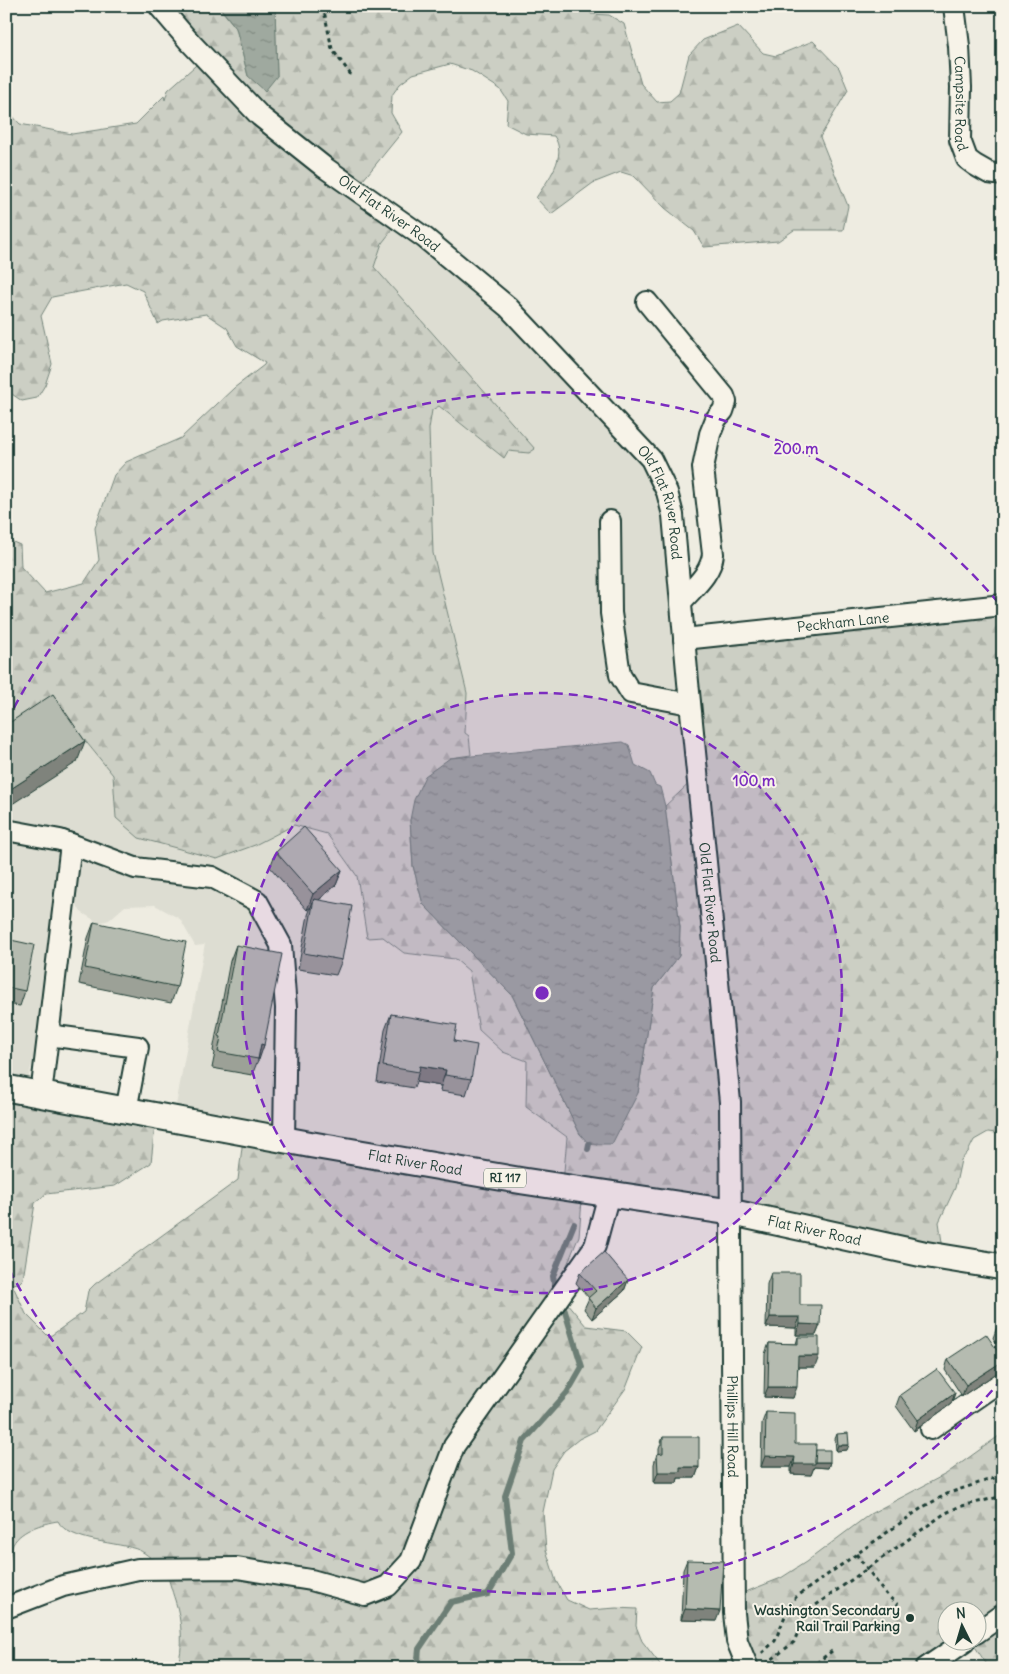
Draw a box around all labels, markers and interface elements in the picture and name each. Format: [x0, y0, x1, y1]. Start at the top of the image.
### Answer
street label: Campsite Road [951, 56, 972, 154]
street label: Old Flat River Road [335, 171, 444, 256]
text: 200 m [774, 439, 818, 458]
street label: Old Flat River Road [634, 441, 686, 560]
street label: Peckham Lane [796, 608, 890, 636]
text: 100 m [733, 771, 775, 790]
street label: Old Flat River Road [695, 841, 725, 964]
centre of rings [533, 984, 551, 1002]
street label: Flat River Road [367, 1146, 464, 1179]
road number: RI 117 [484, 1168, 526, 1188]
street label: Flat River Road [766, 1211, 863, 1249]
street label: Phillips Hill Road [723, 1375, 742, 1478]
place label: Washington Secondary Rail Trail Parking [754, 1601, 900, 1635]
north arrow [936, 1602, 986, 1652]
text: N [955, 1604, 966, 1622]
marker: Washington Secondary Rail Trail Parking [904, 1612, 916, 1624]

